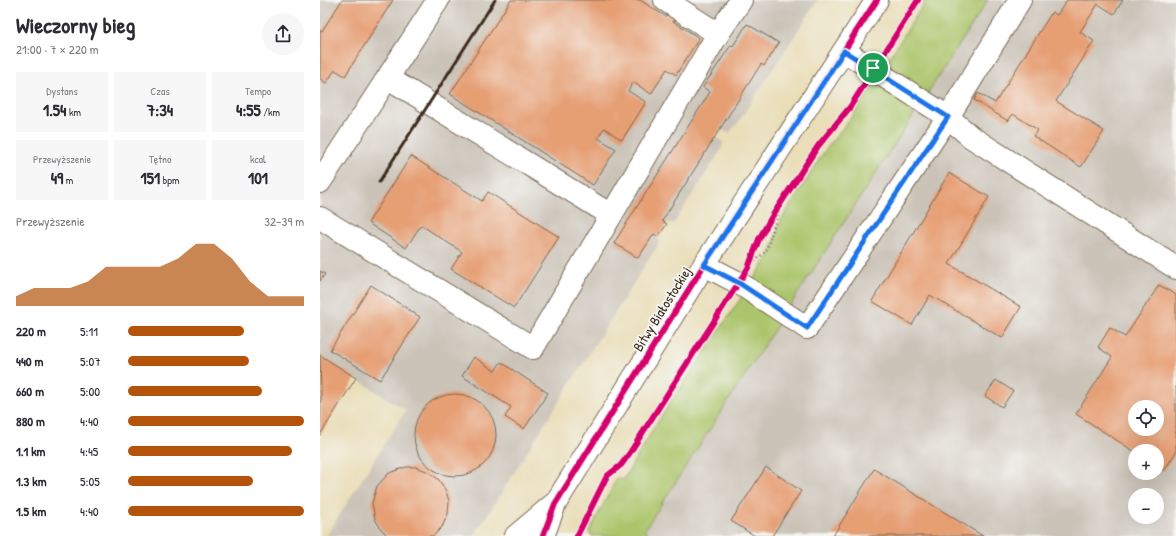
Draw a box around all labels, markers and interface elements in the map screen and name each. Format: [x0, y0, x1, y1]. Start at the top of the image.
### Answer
text: Wieczorny bieg [16, 10, 135, 40]
button: share [262, 13, 304, 55]
text: 21:00 · 7 × 220 m [16, 40, 99, 58]
pin [856, 51, 890, 85]
icon: arrive [862, 57, 884, 79]
text: Dystans [46, 84, 78, 98]
text: Czas [150, 84, 170, 98]
text: Tempo [245, 84, 271, 98]
text: 1.54 [43, 98, 66, 121]
text: 7:34 [147, 98, 173, 121]
text: 4:55 [236, 98, 261, 121]
text: km [66, 105, 81, 119]
text: /km [261, 105, 280, 119]
text: Przewyższenie [33, 152, 91, 166]
text: Tętno [149, 152, 171, 166]
text: kcal [250, 152, 266, 166]
text: 49 [51, 166, 63, 189]
text: 151 [141, 166, 160, 189]
text: 101 [248, 166, 268, 189]
text: m [63, 173, 73, 187]
text: bpm [160, 173, 179, 187]
text: Przewyższenie [16, 212, 85, 230]
text: 32–39 m [264, 212, 304, 230]
street label: Bitwy Białostockiej [628, 263, 696, 355]
text: 220 m [16, 322, 46, 340]
text: 5:11 [80, 322, 98, 340]
text: 440 m [16, 352, 43, 370]
text: 5:07 [80, 352, 101, 370]
text: 660 m [16, 382, 44, 400]
text: 5:00 [80, 382, 100, 400]
map controls [1128, 400, 1164, 524]
button: locate [1128, 400, 1164, 436]
text: 880 m [16, 412, 45, 430]
text: 4:40 [80, 412, 99, 430]
text: 1.1 km [16, 442, 45, 460]
text: 4:45 [80, 442, 98, 460]
button: + [1128, 444, 1164, 480]
text: 1.3 km [16, 472, 47, 490]
text: 5:05 [80, 472, 100, 490]
button: − [1128, 488, 1164, 524]
text: 1.5 km [16, 502, 46, 520]
text: 4:40 [80, 502, 99, 520]

